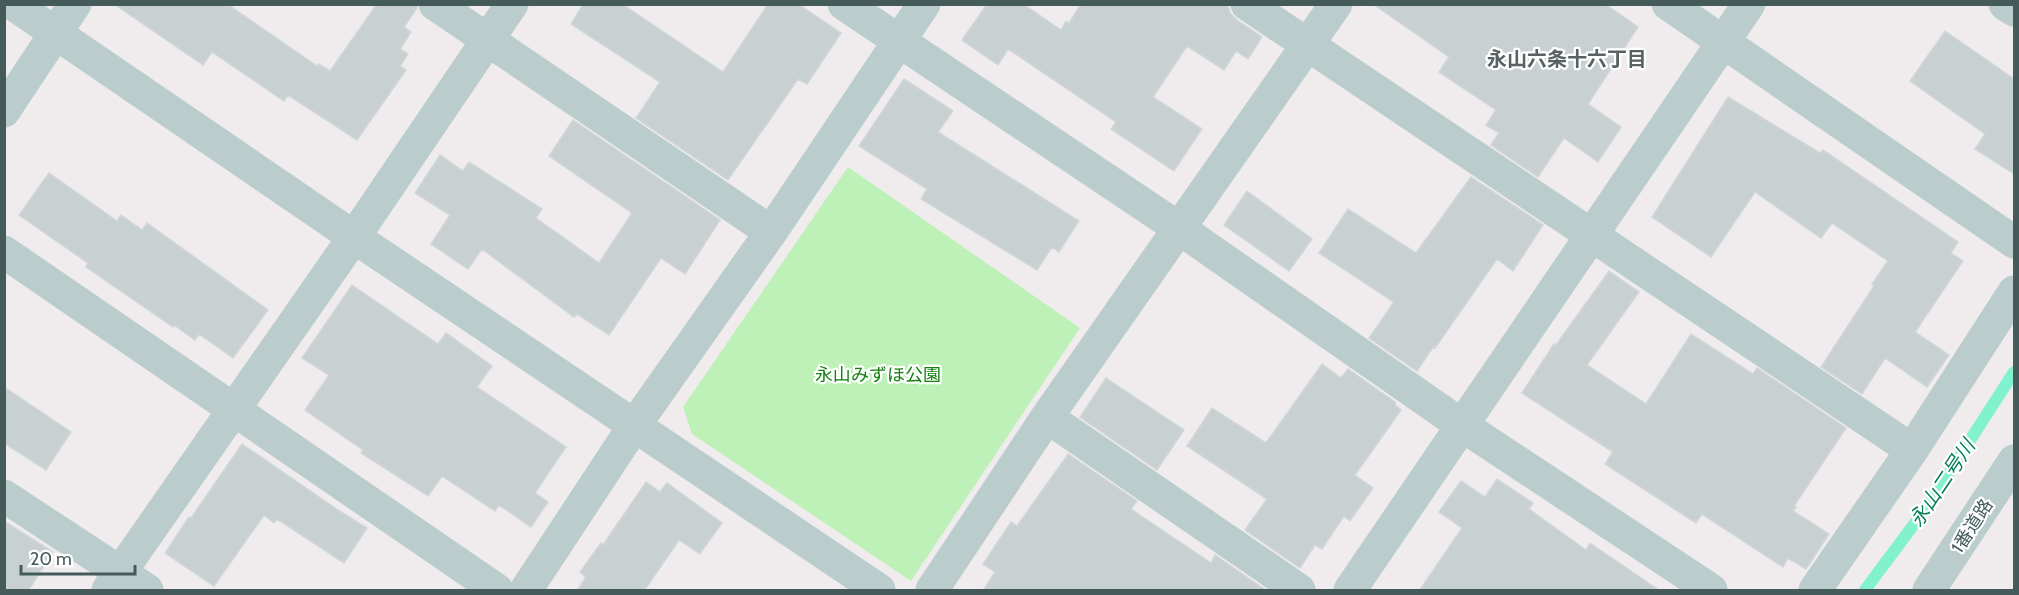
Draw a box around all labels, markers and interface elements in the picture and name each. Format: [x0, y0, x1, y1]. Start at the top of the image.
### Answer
district label: 永山六条十六丁目 [1487, 47, 1647, 71]
park label: 永山みずほ公園 [815, 364, 941, 386]
water label: 永山二号川 [1904, 433, 1981, 531]
street label: 1番道路 [1946, 495, 1998, 557]
scale bar [21, 538, 135, 576]
text: 20 m [30, 548, 72, 570]

